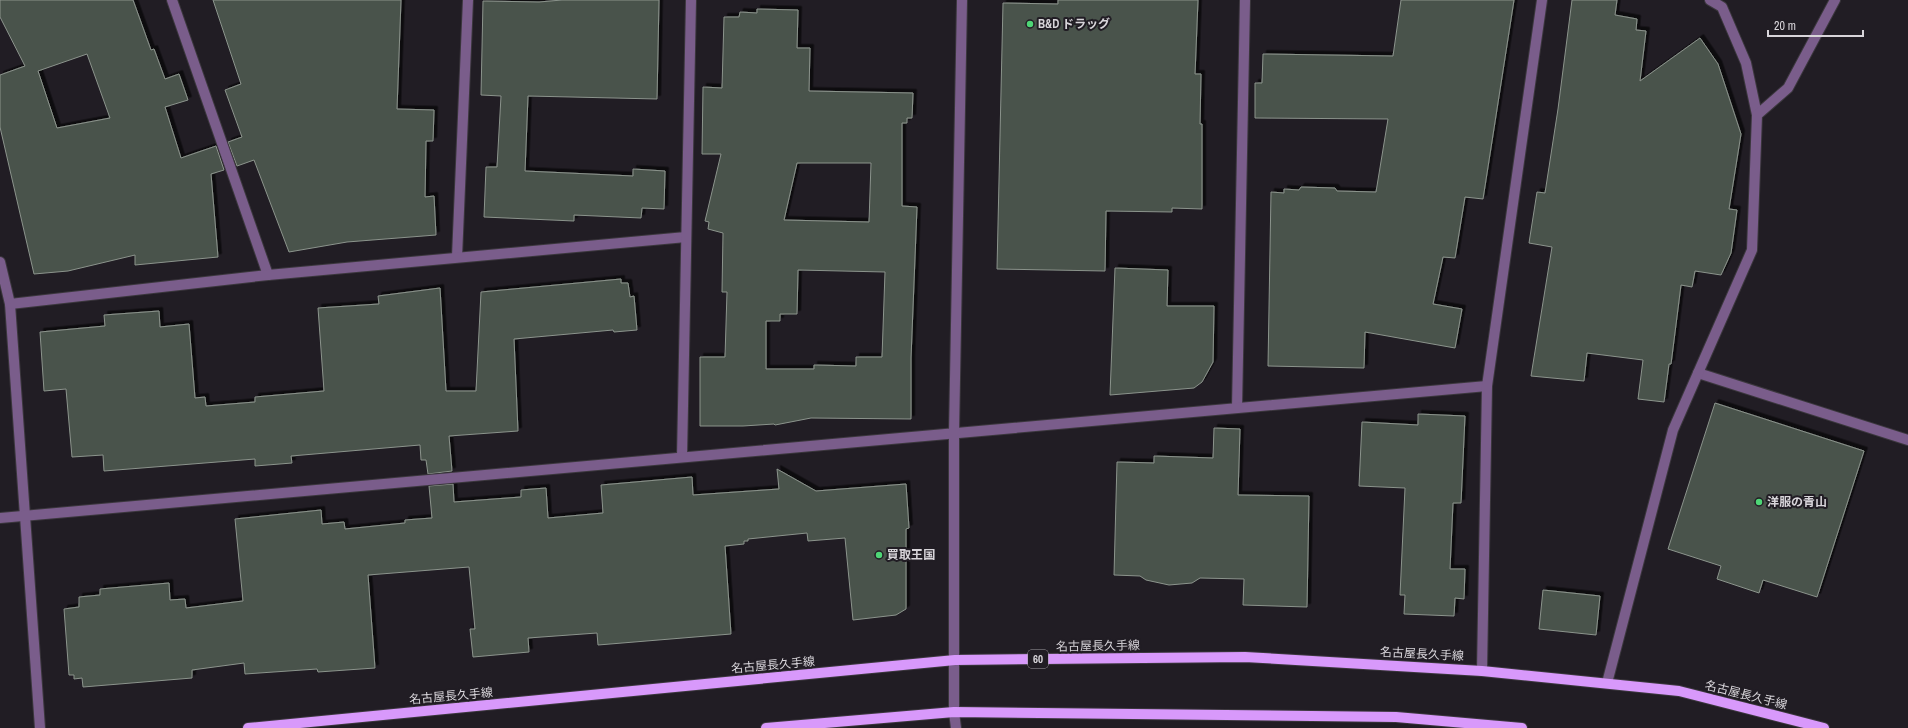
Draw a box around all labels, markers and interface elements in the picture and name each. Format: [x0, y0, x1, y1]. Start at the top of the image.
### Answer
scale bar [1768, 12, 1863, 38]
place label: B&D ドラッグ [1038, 16, 1110, 32]
text: 20 m [1774, 18, 1796, 34]
marker: B&D ドラッグ [1025, 19, 1035, 29]
place label: 洋服の青山 [1767, 494, 1827, 510]
marker: 洋服の青山 [1754, 497, 1764, 507]
place label: 買取王国 [887, 547, 935, 563]
marker: 買取王国 [874, 550, 884, 560]
street label: 名古屋長久手線 [1056, 637, 1140, 655]
street label: 名古屋長久手線 [1380, 644, 1464, 664]
road number: 60 [1028, 650, 1048, 668]
street label: 名古屋長久手線 [730, 653, 816, 677]
street label: 名古屋長久手線 [1703, 677, 1789, 713]
street label: 名古屋長久手線 [408, 684, 494, 708]

